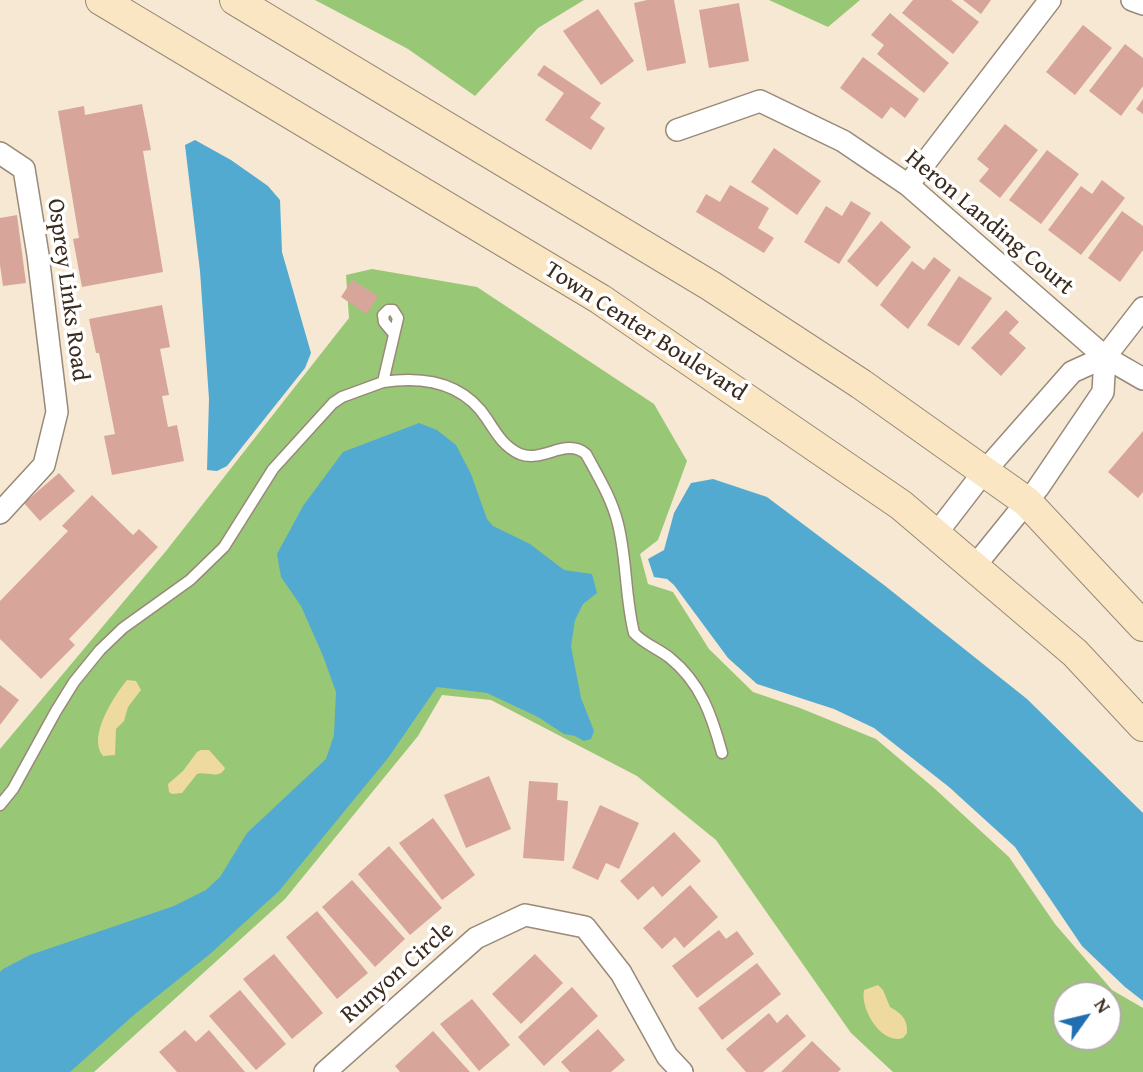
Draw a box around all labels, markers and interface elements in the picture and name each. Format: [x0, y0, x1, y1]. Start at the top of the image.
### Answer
street label: Heron Landing Court [899, 144, 1079, 302]
street label: Osprey Links Road [40, 197, 94, 383]
street label: Town Center Boulevard [539, 256, 751, 408]
street label: Runyon Circle [336, 916, 460, 1030]
north arrow [1052, 981, 1122, 1051]
text: N [1088, 992, 1118, 1018]

